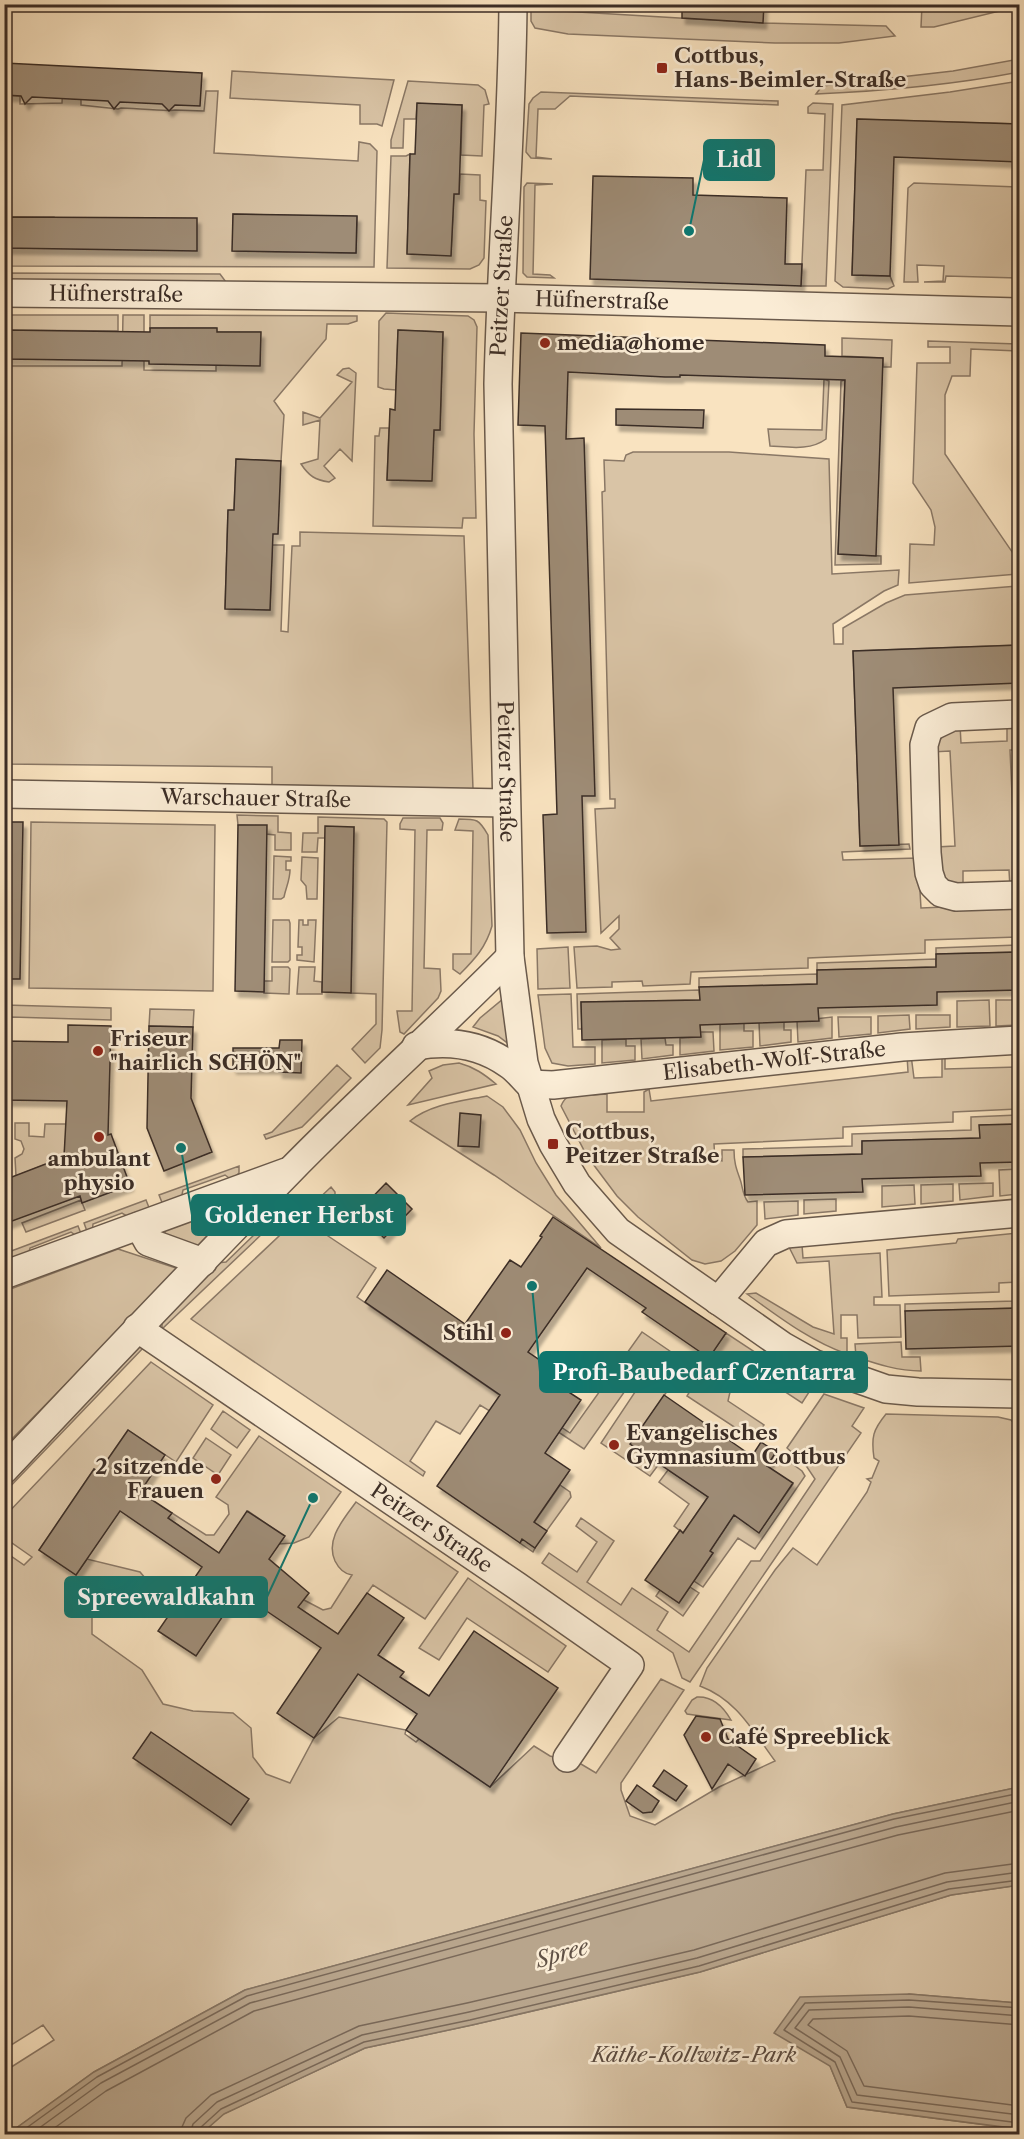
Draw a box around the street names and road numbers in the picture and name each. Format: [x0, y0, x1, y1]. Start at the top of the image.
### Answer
street label: Peitzer Straße [485, 215, 518, 357]
street label: Hüfnerstraße [49, 280, 183, 307]
street label: Hüfnerstraße [535, 286, 669, 315]
street label: Peitzer Straße [493, 700, 521, 843]
street label: Warschauer Straße [160, 784, 351, 812]
street label: Elisabeth-Wolf-Straße [661, 1036, 887, 1085]
street label: Peitzer Straße [366, 1477, 497, 1578]

